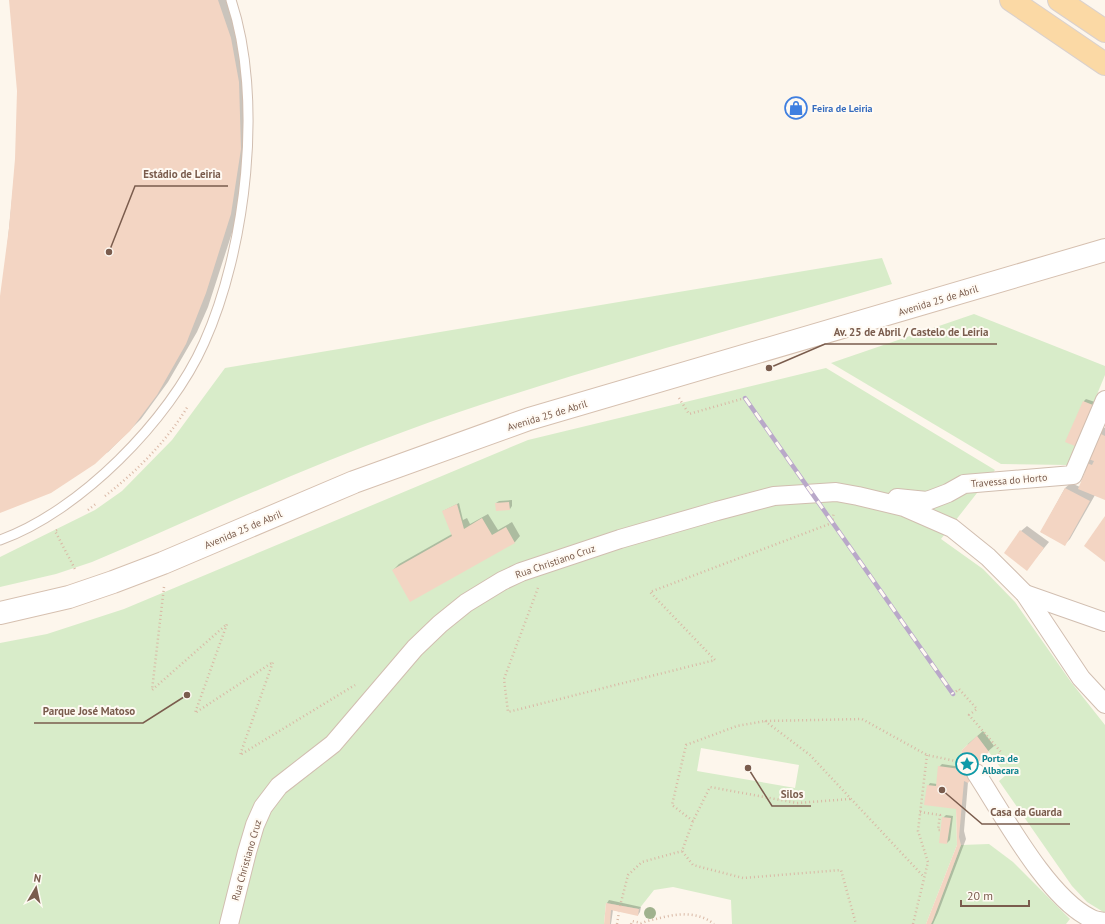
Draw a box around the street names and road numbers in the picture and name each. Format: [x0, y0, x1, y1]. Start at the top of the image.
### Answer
street label: Avenida 25 de Abril [897, 282, 980, 319]
street label: Avenida 25 de Abril [506, 397, 589, 434]
street label: Travessa do Horto [970, 471, 1048, 490]
street label: Avenida 25 de Abril [202, 507, 284, 552]
street label: Rua Christiano Cruz [513, 542, 597, 581]
street label: Rua Christiano Cruz [229, 818, 264, 902]

